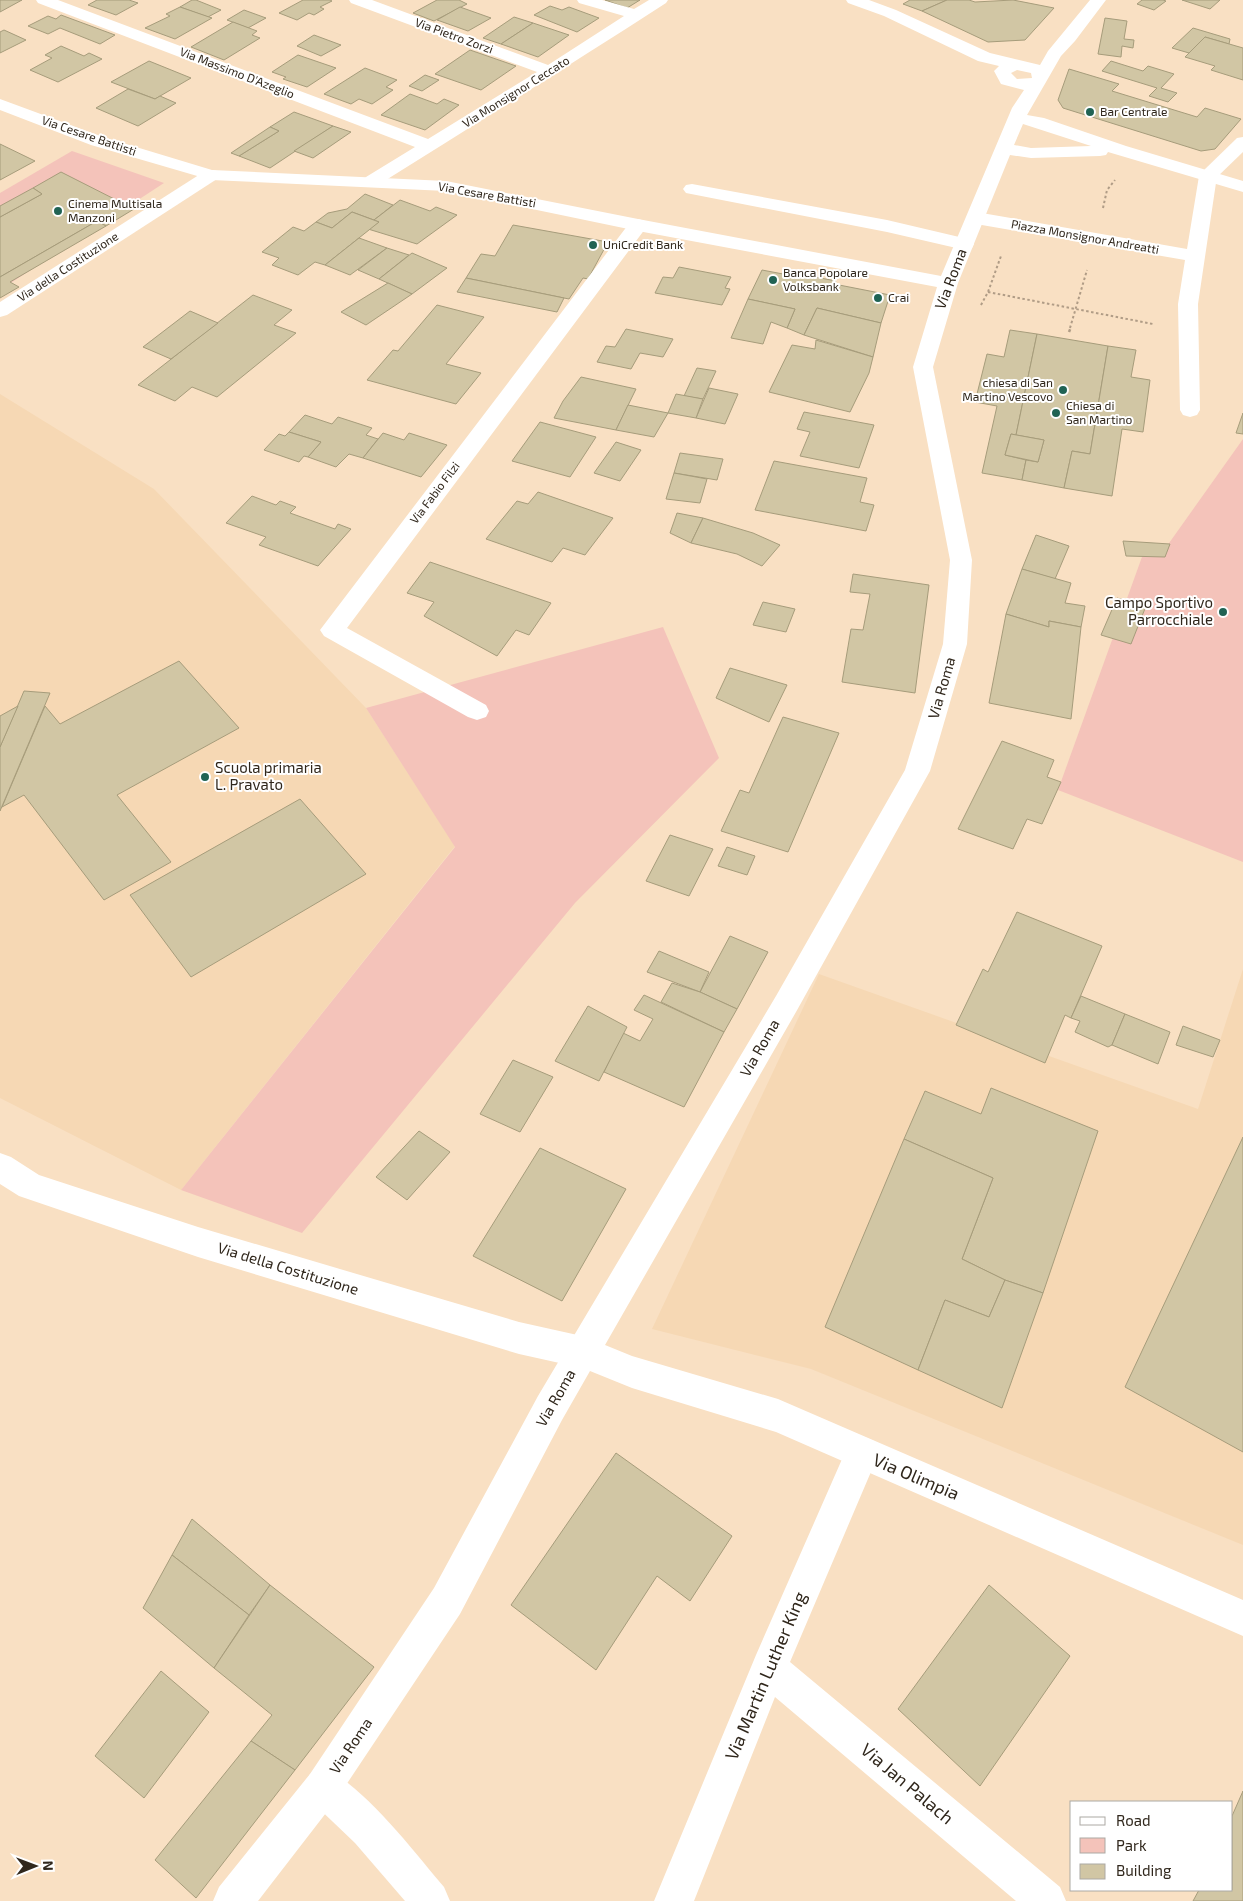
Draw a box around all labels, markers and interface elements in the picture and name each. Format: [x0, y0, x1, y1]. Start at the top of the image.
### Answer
street label: Via Pietro Zorzi [413, 14, 495, 56]
street label: Via Massimo D'Azeglio [178, 44, 297, 101]
street label: Via Monsignor Ceccato [459, 52, 572, 130]
place label: Bar Centrale [1100, 104, 1168, 118]
marker: Bar Centrale [1084, 106, 1096, 118]
street label: Via Cesare Battisti [40, 112, 138, 158]
street label: Via Cesare Battisti [437, 179, 537, 210]
place label: Cinema Multisala Manzoni [68, 196, 162, 224]
marker: Cinema Multisala Manzoni [52, 205, 64, 217]
street label: Piazza Monsignor Andreatti [1010, 216, 1160, 256]
street label: Via della Costituzione [14, 228, 120, 304]
place label: UniCredit Bank [603, 237, 683, 251]
marker: UniCredit Bank [587, 239, 599, 251]
street label: Via Roma [930, 246, 970, 312]
place label: Banca Popolare Volksbank [783, 265, 868, 293]
marker: Banca Popolare Volksbank [767, 274, 779, 286]
place label: Crai [888, 290, 909, 304]
marker: Crai [872, 292, 884, 304]
place label: chiesa di San Martino Vescovo [962, 375, 1053, 403]
marker: chiesa di San Martino Vescovo [1057, 384, 1069, 396]
place label: Chiesa di San Martino [1066, 398, 1132, 426]
marker: Chiesa di San Martino [1050, 407, 1062, 419]
street label: Via Fabio Filzi [406, 459, 462, 526]
place label: Campo Sportivo Parrocchiale [1105, 593, 1213, 628]
marker: Campo Sportivo Parrocchiale [1217, 606, 1229, 618]
street label: Via Roma [924, 655, 958, 721]
place label: Scuola primaria L. Pravato [215, 758, 322, 793]
marker: Scuola primaria L. Pravato [199, 771, 211, 783]
street label: Via Roma [735, 1015, 783, 1080]
street label: Via della Costituzione [216, 1238, 361, 1298]
street label: Via Roma [531, 1365, 579, 1430]
street label: Via Olimpia [870, 1448, 963, 1504]
street label: Via Martin Luther King [720, 1588, 811, 1763]
street label: Via Roma [325, 1714, 375, 1777]
street label: Via Jan Palach [857, 1738, 959, 1828]
legend [1070, 1801, 1233, 1891]
text: Road [1116, 1811, 1151, 1829]
text: Park [1116, 1836, 1147, 1854]
north arrow [10, 1841, 60, 1891]
text: N [40, 1861, 57, 1871]
text: Building [1116, 1861, 1172, 1879]

